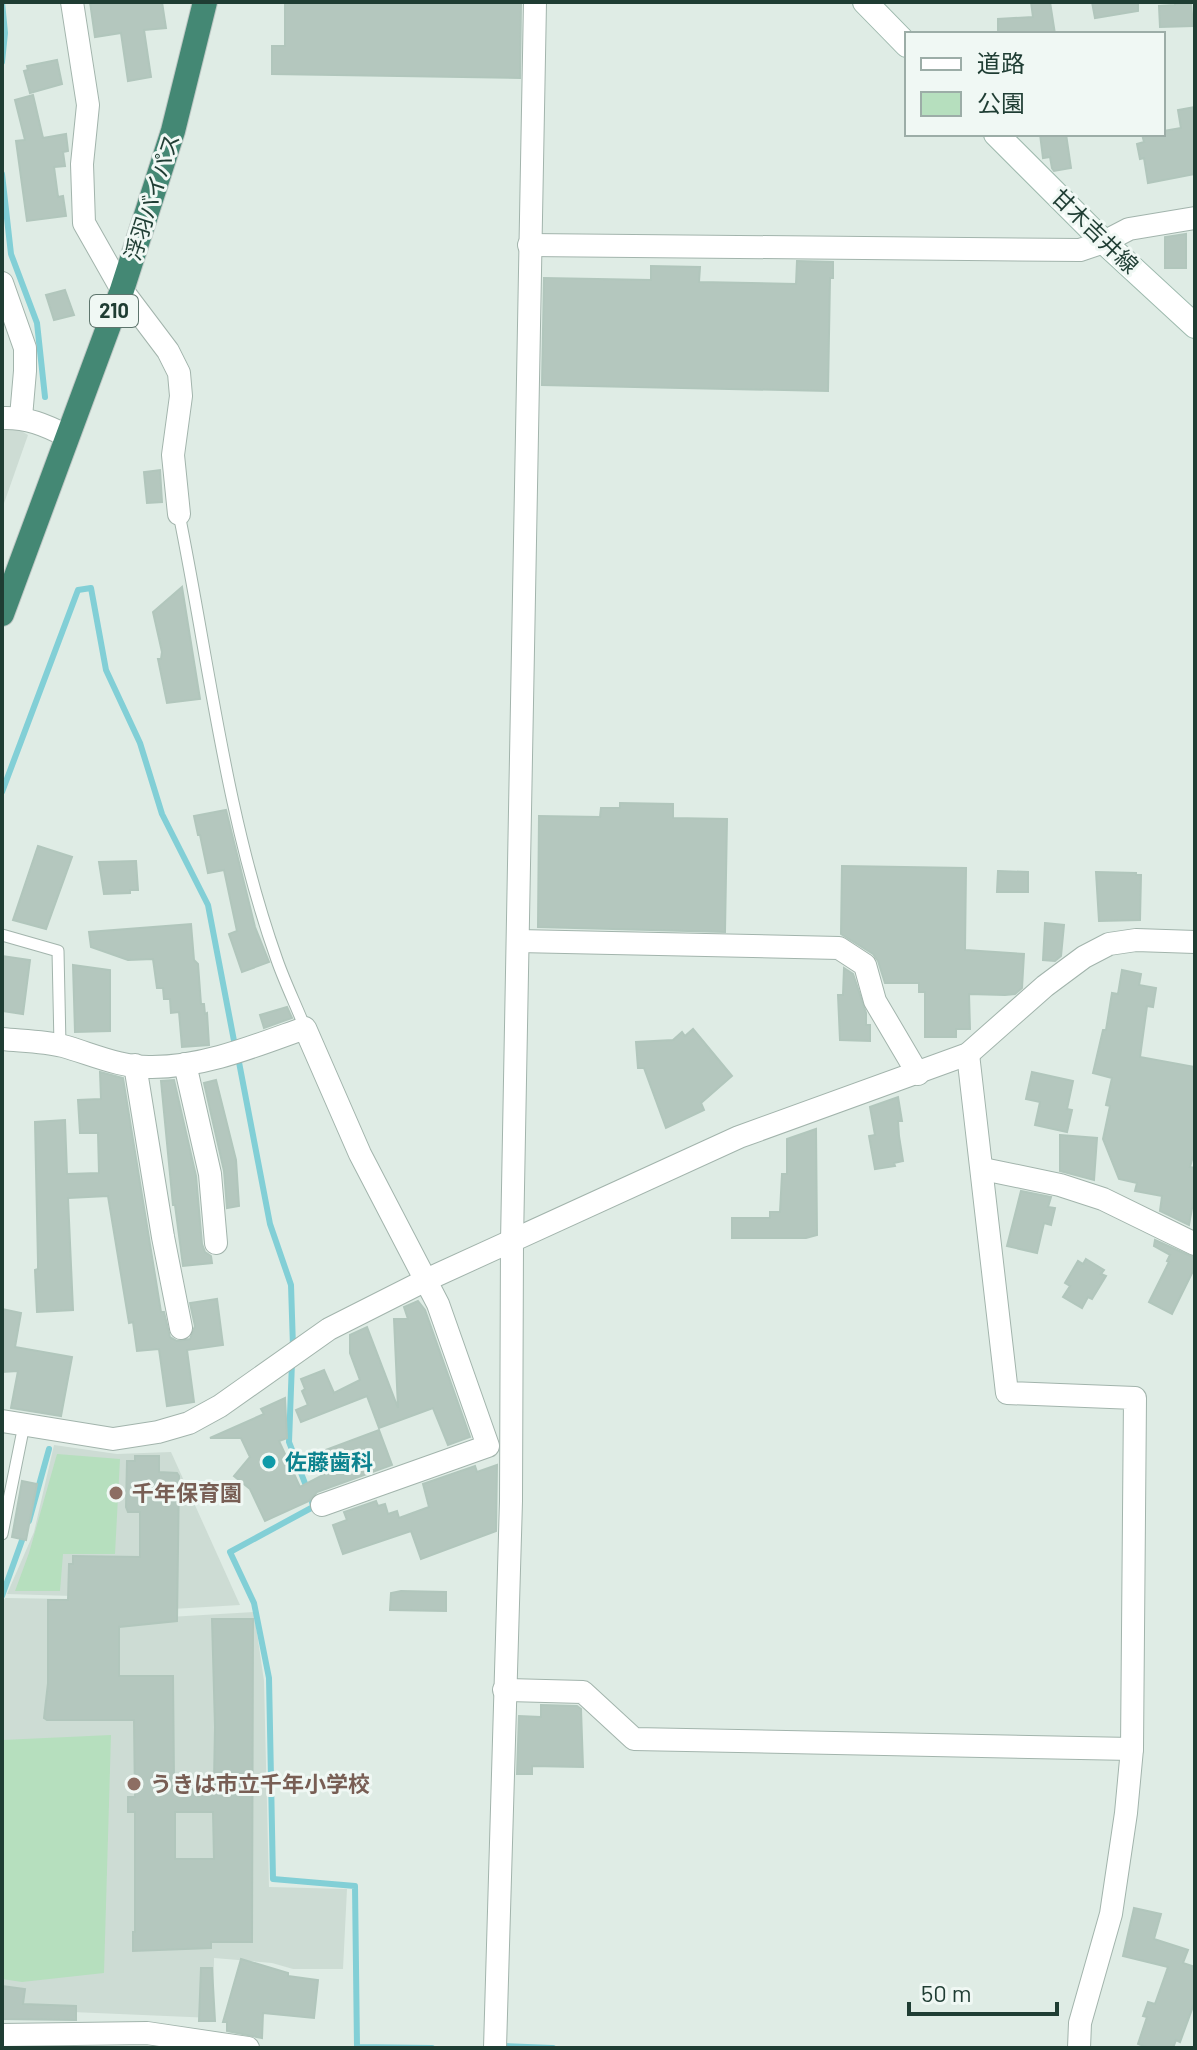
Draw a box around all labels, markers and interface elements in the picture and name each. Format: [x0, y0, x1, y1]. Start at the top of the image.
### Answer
legend [905, 32, 1165, 136]
text: 道路 [977, 48, 1025, 77]
text: 公園 [977, 88, 1025, 117]
street label: 浮羽バイパス [118, 130, 184, 263]
street label: 甘木吉井線 [1047, 183, 1144, 278]
road number: 210 [90, 295, 138, 327]
place label: 佐藤歯科 [285, 1448, 373, 1474]
marker: 佐藤歯科 [260, 1453, 278, 1471]
place label: 千年保育園 [132, 1479, 242, 1505]
marker: 千年保育園 [107, 1484, 125, 1502]
place label: うきは市立千年小学校 [150, 1770, 370, 1796]
marker: うきは市立千年小学校 [125, 1775, 143, 1793]
scale bar [909, 1966, 1057, 2016]
text: 50 m [921, 1978, 972, 2007]

